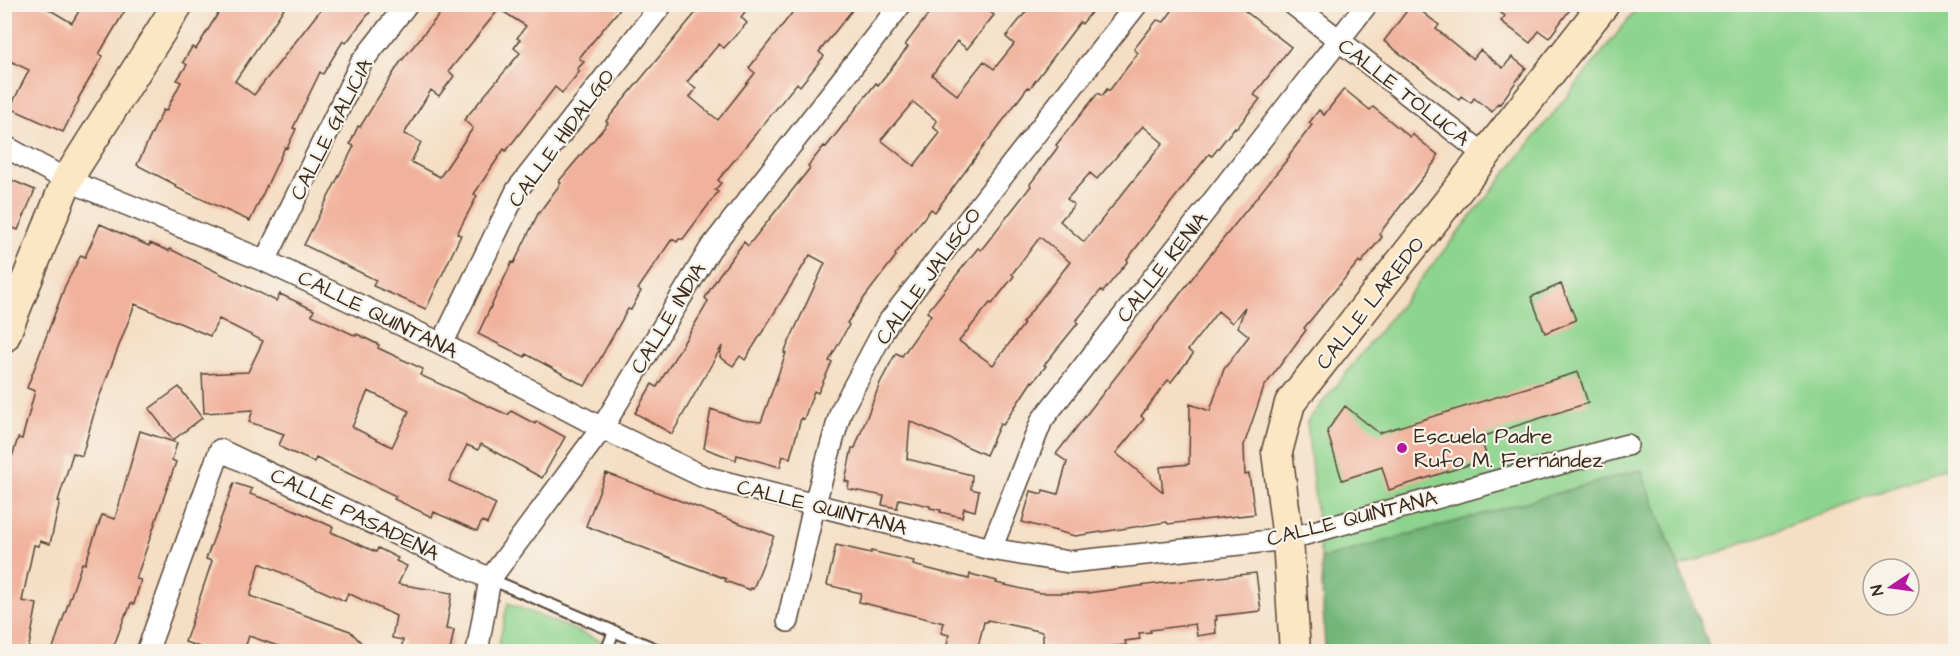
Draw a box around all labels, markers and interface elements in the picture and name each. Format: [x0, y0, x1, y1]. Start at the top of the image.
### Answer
street label: CALLE TOLUCA [1332, 32, 1476, 153]
street label: CALLE GALICIA [283, 53, 380, 205]
street label: CALLE HIDALGO [501, 63, 621, 213]
street label: CALLE JALISCO [869, 202, 988, 351]
street label: CALLE KENIA [1110, 205, 1215, 329]
street label: CALLE LAREDO [1309, 231, 1431, 376]
street label: CALLE INDIA [624, 257, 713, 379]
street label: CALLE QUINTANA [293, 263, 463, 366]
place label: Escuela Padre Rufo M. Fernández [1414, 422, 1603, 475]
marker: Escuela Padre Rufo M. Fernández [1395, 441, 1409, 455]
street label: CALLE PASADENA [265, 461, 445, 568]
street label: CALLE QUINTANA [734, 472, 911, 543]
street label: CALLE QUINTANA [1264, 483, 1441, 554]
north arrow [1861, 557, 1921, 617]
text: N [1866, 583, 1889, 598]

